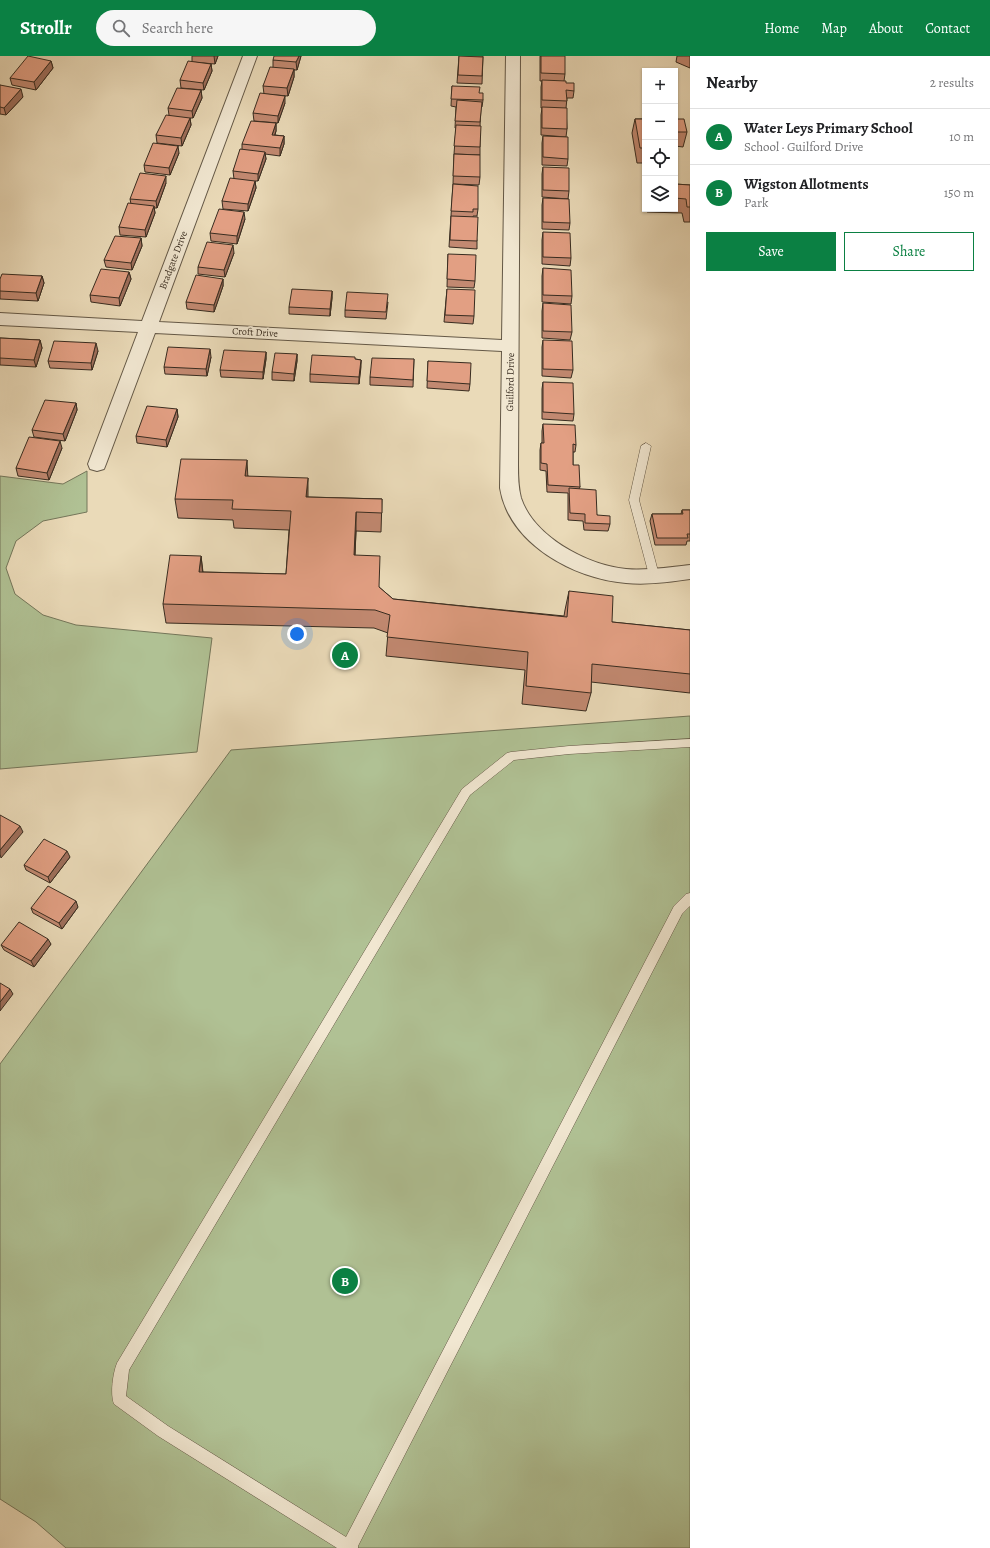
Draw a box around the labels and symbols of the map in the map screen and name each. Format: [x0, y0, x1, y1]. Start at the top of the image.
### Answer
street label: Bradgate Drive [156, 229, 190, 291]
street label: Croft Drive [232, 324, 279, 340]
street label: Guilford Drive [503, 352, 517, 411]
your location [287, 624, 307, 644]
pin: A [332, 640, 358, 670]
pin: B [332, 1266, 358, 1296]

